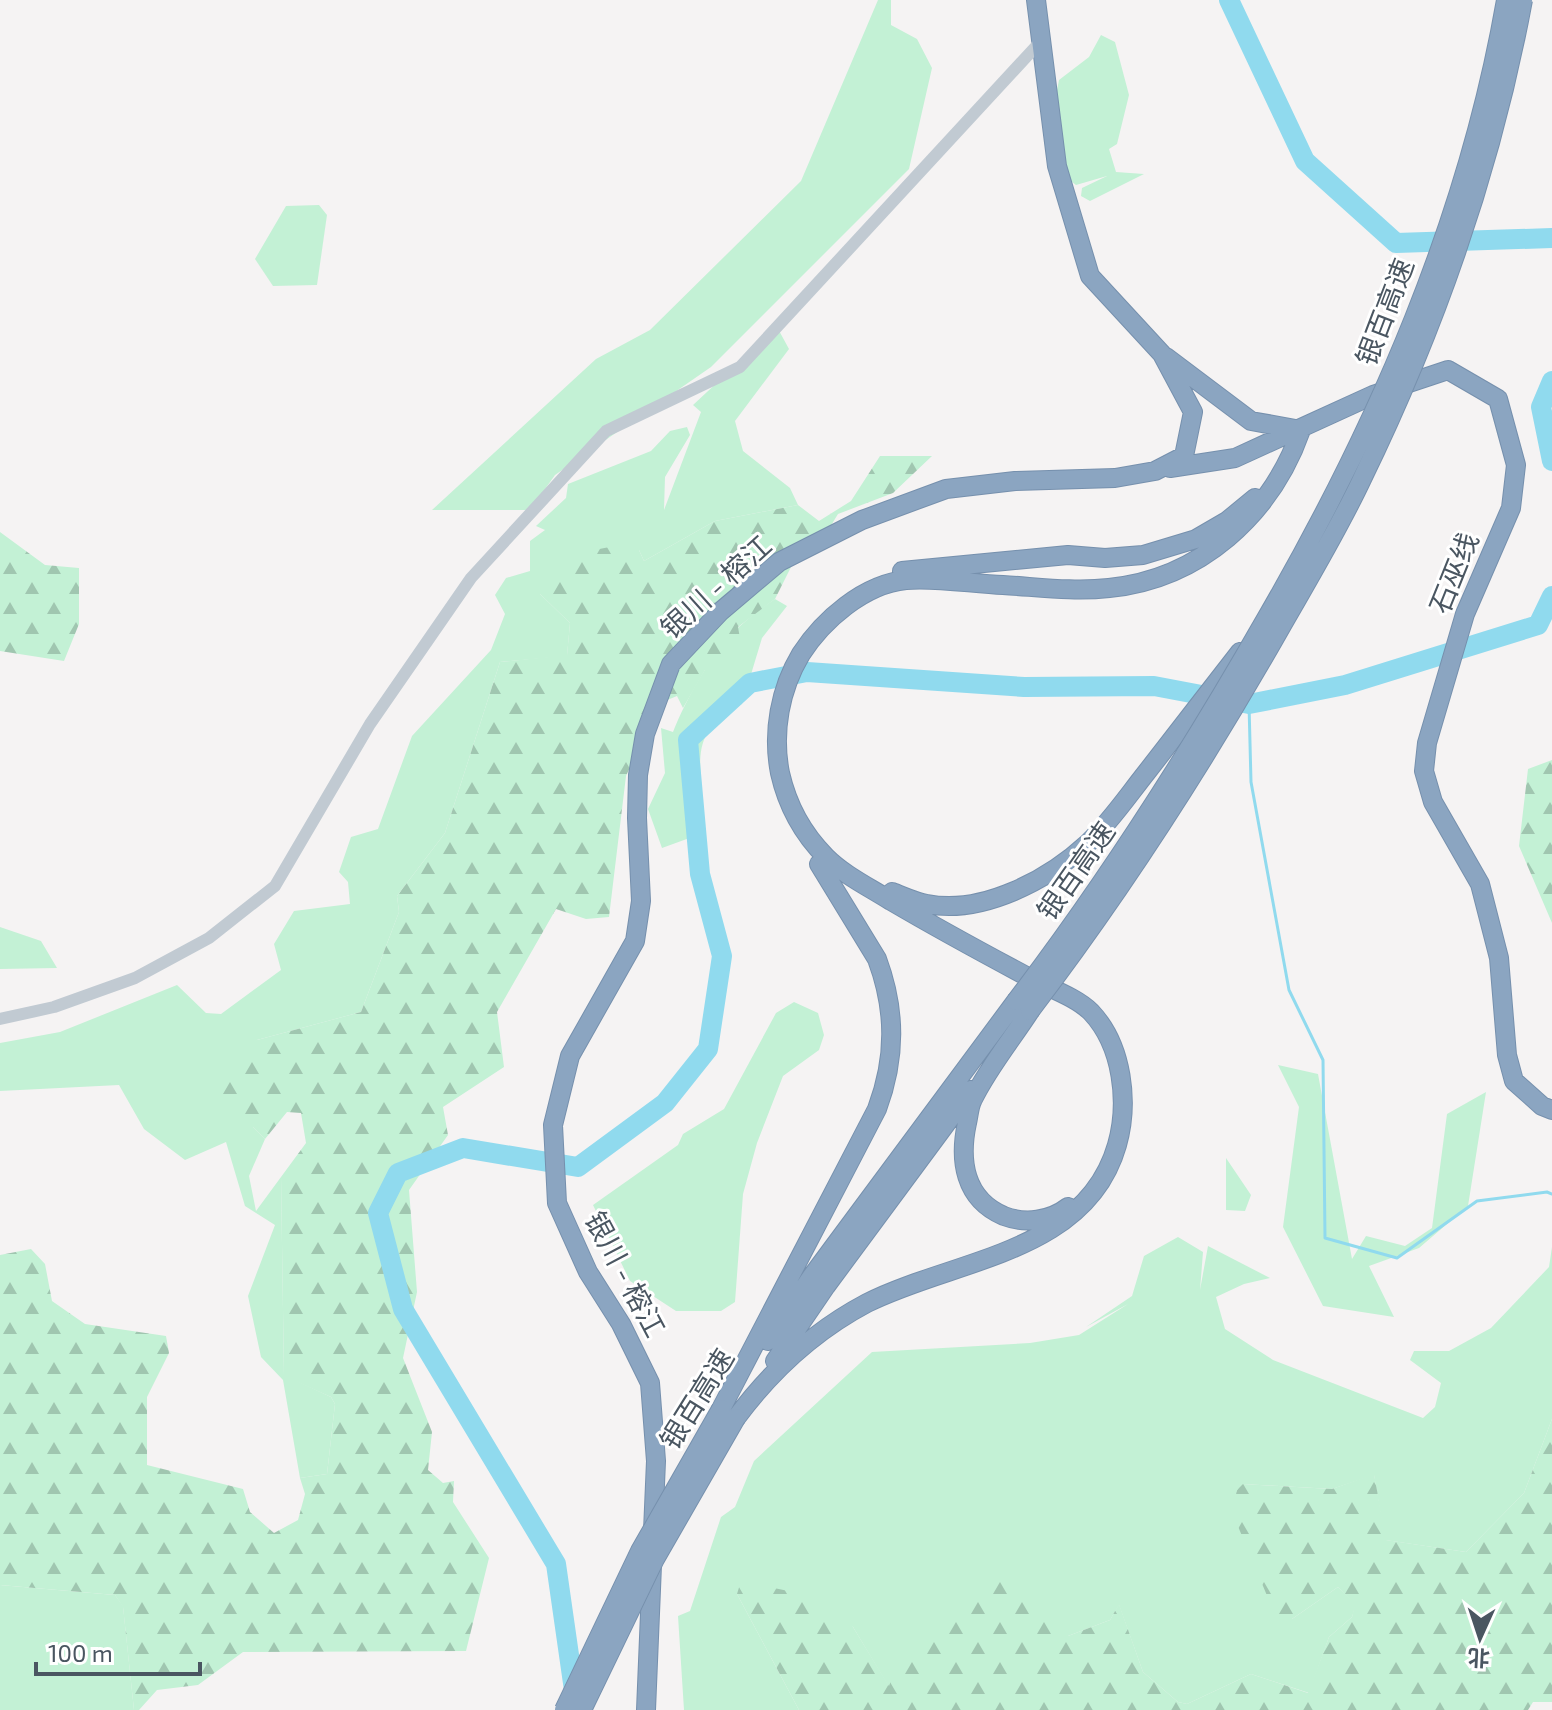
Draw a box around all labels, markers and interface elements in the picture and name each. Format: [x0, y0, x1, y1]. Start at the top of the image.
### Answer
street label: 银百高速 [1348, 253, 1420, 370]
street label: 石巫线 [1422, 527, 1485, 618]
street label: 银川 - 榕江 [653, 528, 778, 645]
street label: 银百高速 [1029, 815, 1121, 926]
street label: 银川 - 榕江 [579, 1205, 673, 1342]
street label: 银百高速 [652, 1342, 740, 1455]
north arrow [1440, 1598, 1520, 1678]
scale bar [36, 1626, 200, 1676]
text: 100 m [48, 1638, 113, 1667]
text: 北 [1467, 1645, 1491, 1673]

